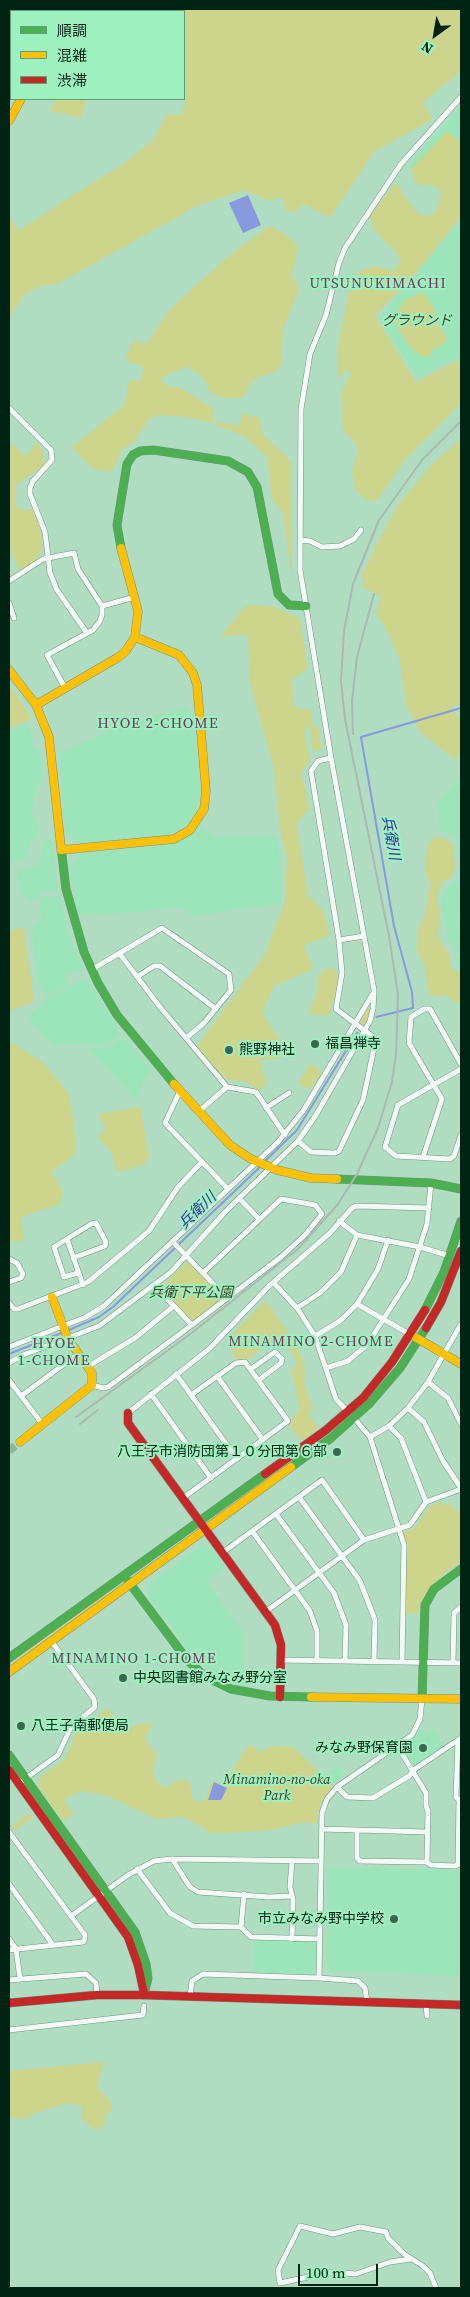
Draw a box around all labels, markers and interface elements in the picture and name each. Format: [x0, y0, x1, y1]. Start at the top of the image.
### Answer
legend [10, 10, 185, 100]
north arrow [410, 10, 460, 60]
text: 順調 [57, 20, 87, 41]
text: N [417, 37, 437, 59]
text: 混雑 [57, 45, 87, 66]
text: 渋滞 [57, 70, 87, 91]
district label: UTSUNUKIMACHI [308, 275, 448, 293]
park label: グラウンド [382, 313, 452, 329]
district label: HYOE 2-CHOME [96, 715, 220, 733]
water label: 兵衛川 [377, 814, 403, 862]
place label: 福昌禅寺 [325, 1036, 381, 1052]
marker: 福昌禅寺 [309, 1038, 321, 1050]
place label: 熊野神社 [239, 1042, 295, 1058]
marker: 熊野神社 [223, 1044, 235, 1056]
water label: 兵衛川 [176, 1189, 220, 1233]
park label: 兵衛下平公園 [149, 1285, 233, 1301]
district label: MINAMINO 2-CHOME [226, 1333, 396, 1351]
district label: HYOE 1-CHOME [17, 1335, 91, 1370]
place label: 八王子市消防団第１０分団第６部 [117, 1444, 327, 1460]
marker: 八王子市消防団第１０分団第６部 [331, 1446, 343, 1458]
district label: MINAMINO 1-CHOME [49, 1650, 219, 1668]
place label: 中央図書館みなみ野分室 [133, 1670, 287, 1686]
marker: 中央図書館みなみ野分室 [117, 1672, 129, 1684]
place label: 八王子南郵便局 [31, 1718, 129, 1734]
marker: 八王子南郵便局 [15, 1720, 27, 1732]
place label: みなみ野保育園 [315, 1740, 413, 1756]
marker: みなみ野保育園 [417, 1742, 429, 1754]
park label: Minamino-no-oka Park [223, 1772, 331, 1804]
place label: 市立みなみ野中学校 [258, 1911, 384, 1927]
marker: 市立みなみ野中学校 [388, 1913, 400, 1925]
scale bar [300, 2254, 380, 2286]
text: 100 m [306, 2262, 346, 2283]

